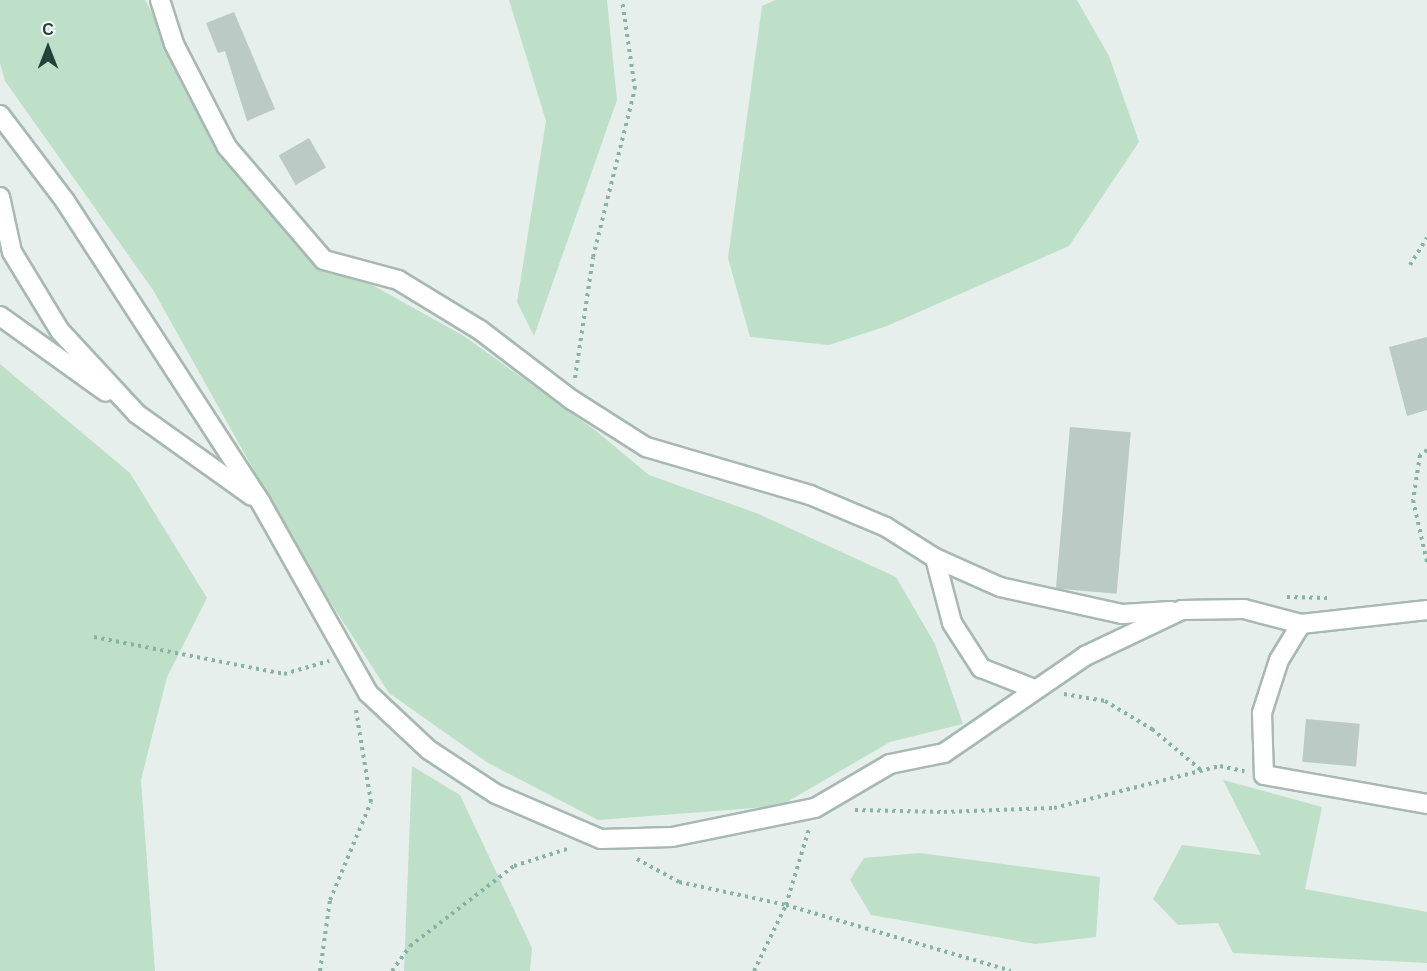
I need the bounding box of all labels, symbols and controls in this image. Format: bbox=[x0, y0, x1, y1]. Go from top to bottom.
north arrow bbox=[18, 18, 78, 78]
text: С bbox=[42, 19, 54, 40]

